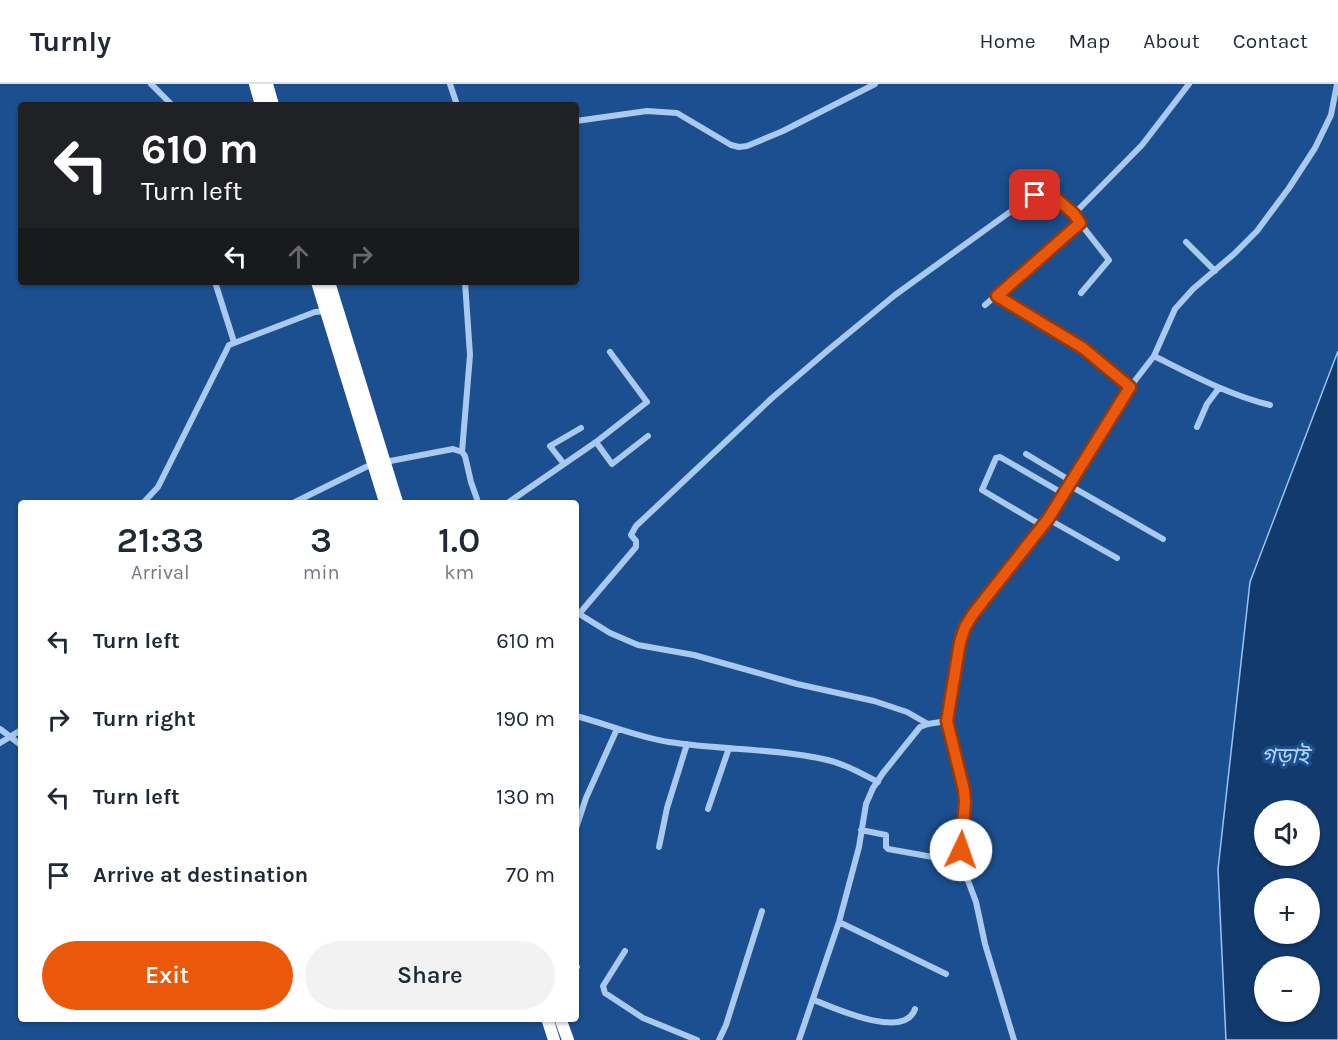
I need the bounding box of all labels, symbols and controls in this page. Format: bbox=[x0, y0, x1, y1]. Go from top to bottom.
text: Turnly bbox=[30, 25, 111, 58]
text: Home bbox=[980, 29, 1036, 53]
text: Map bbox=[1069, 29, 1110, 53]
text: About bbox=[1143, 29, 1200, 53]
text: Contact bbox=[1233, 29, 1308, 53]
text: 610 m bbox=[141, 124, 259, 174]
icon: left bbox=[42, 126, 120, 204]
pin bbox=[1009, 169, 1060, 220]
text: Turn left bbox=[141, 175, 242, 207]
icon: arrive bbox=[1018, 178, 1051, 211]
icon: left bbox=[219, 240, 252, 273]
icon: ahead bbox=[282, 240, 315, 273]
icon: right bbox=[345, 240, 378, 273]
text: 21:33 bbox=[117, 519, 204, 561]
text: 3 bbox=[310, 519, 332, 561]
text: 1.0 bbox=[438, 519, 480, 561]
text: Arrival bbox=[131, 561, 190, 584]
text: min bbox=[303, 561, 339, 584]
text: km bbox=[444, 561, 474, 584]
icon: left bbox=[42, 625, 75, 658]
text: Turn left bbox=[93, 628, 180, 654]
text: 610 m bbox=[496, 628, 555, 654]
icon: right bbox=[42, 703, 75, 736]
text: Turn right bbox=[93, 706, 196, 732]
text: 190 m bbox=[496, 706, 555, 732]
water label: গড়াই bbox=[1261, 742, 1313, 769]
icon: left bbox=[42, 781, 75, 814]
text: Turn left bbox=[93, 784, 180, 810]
text: 130 m bbox=[496, 784, 555, 810]
map controls bbox=[1254, 800, 1320, 1022]
button: sound bbox=[1254, 800, 1320, 866]
position arrow bbox=[929, 818, 993, 882]
icon: arrive bbox=[42, 859, 75, 892]
text: Arrive at destination bbox=[93, 862, 308, 888]
text: 70 m bbox=[506, 862, 555, 888]
button: + bbox=[1254, 878, 1320, 944]
button: Exit bbox=[42, 941, 293, 1010]
button: Share bbox=[305, 941, 555, 1010]
button: − bbox=[1254, 956, 1320, 1022]

